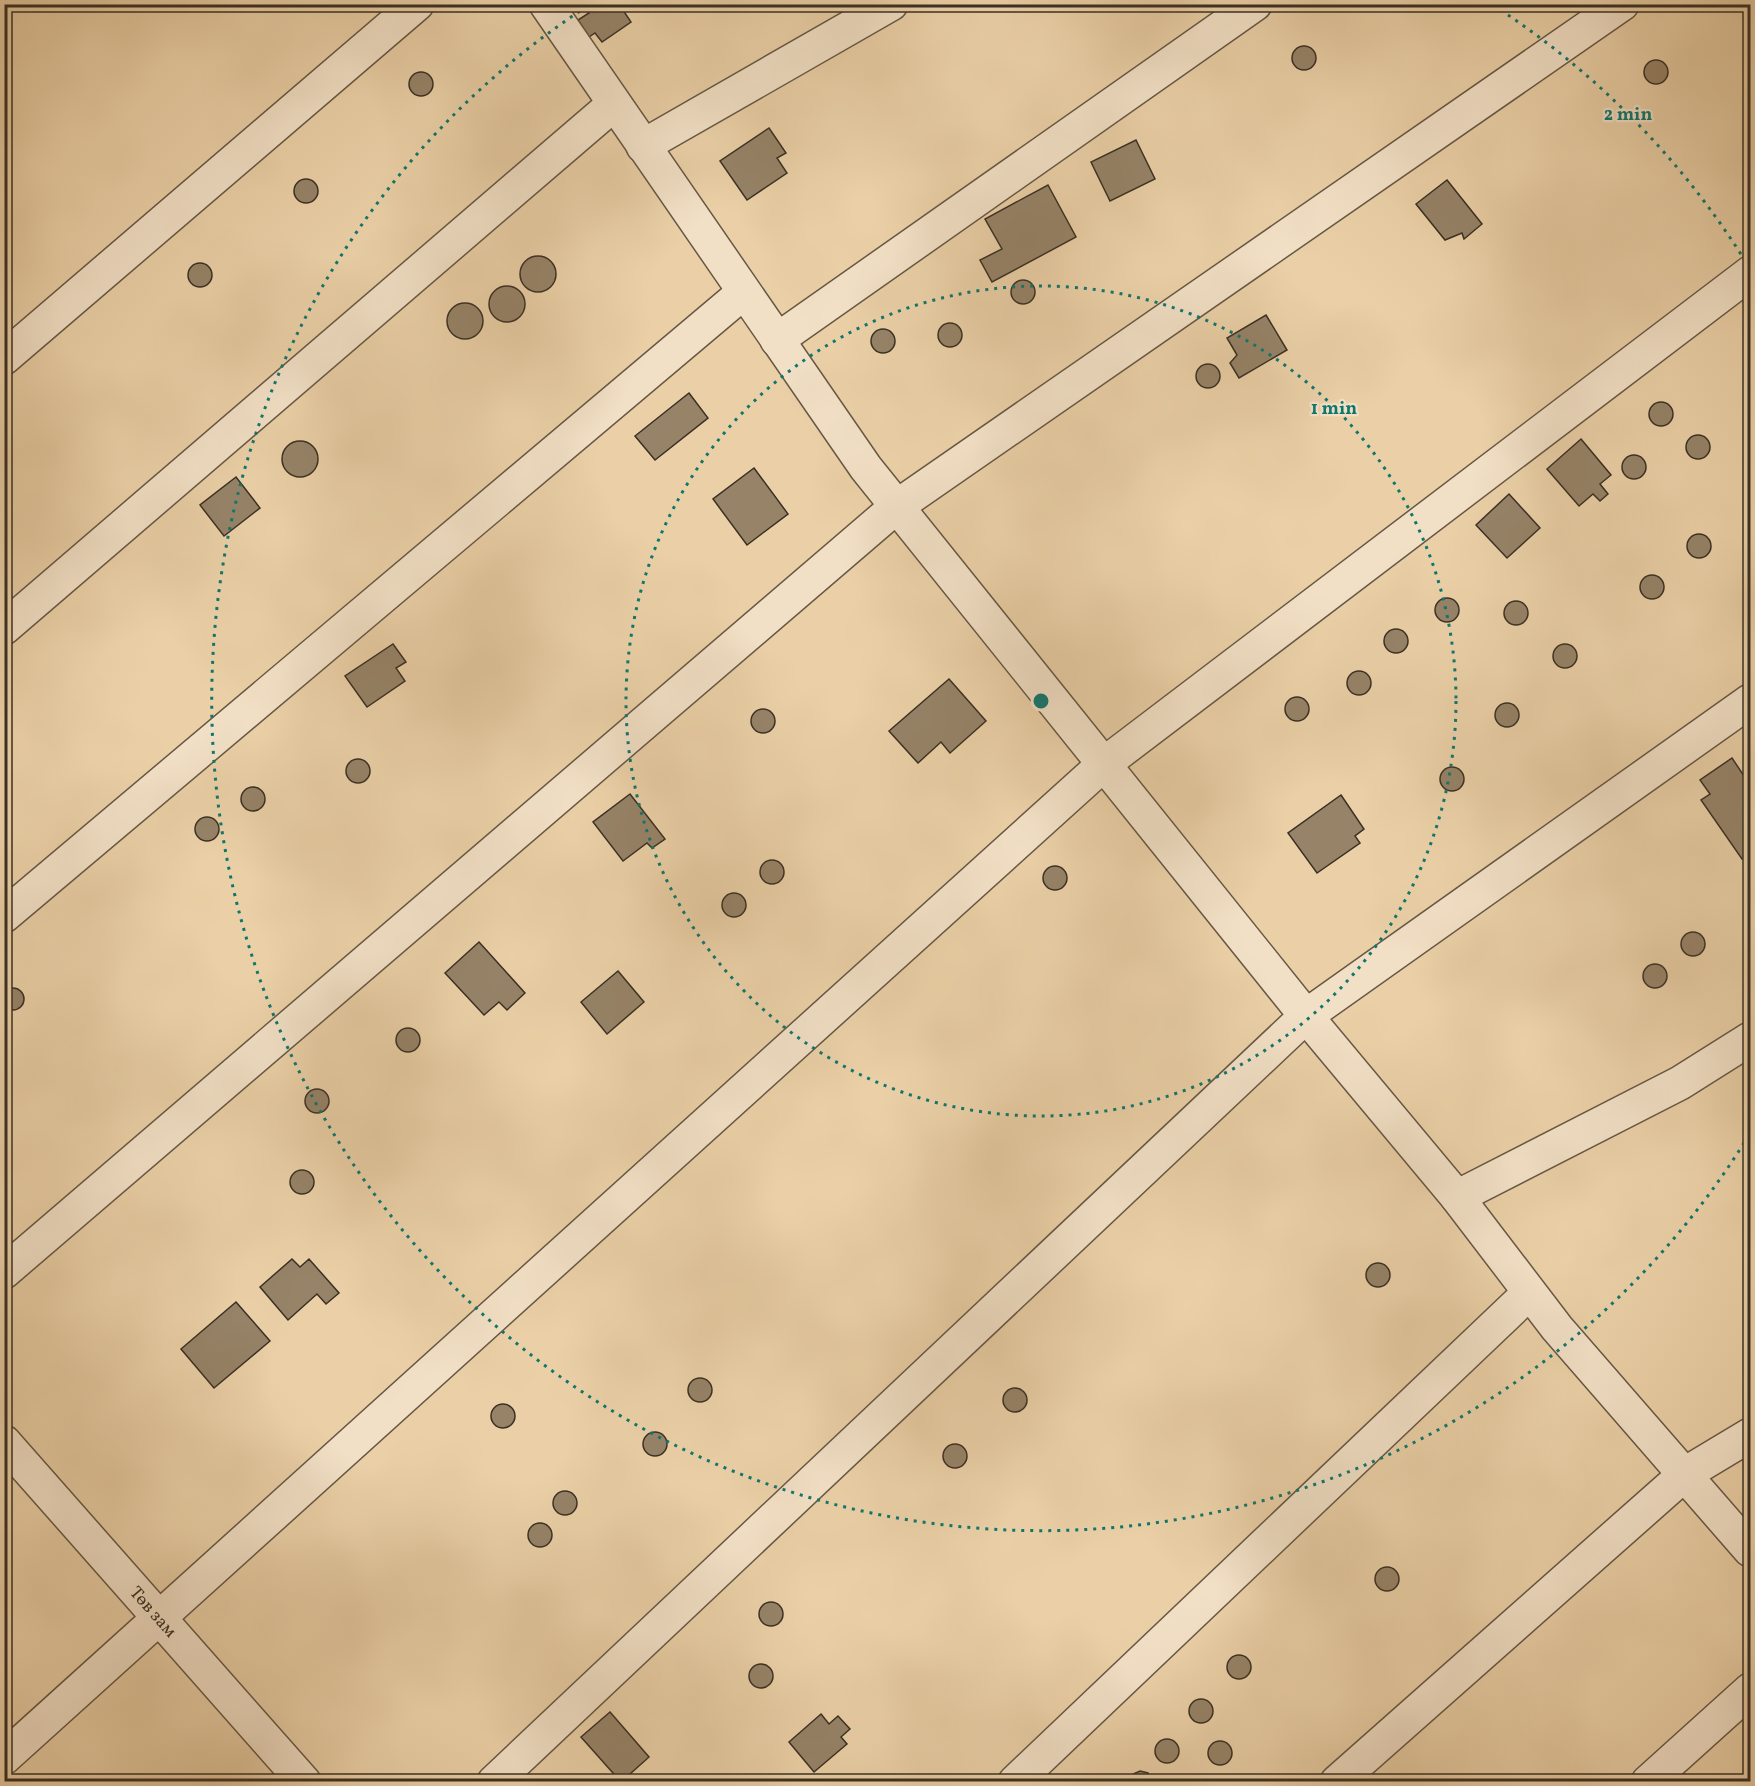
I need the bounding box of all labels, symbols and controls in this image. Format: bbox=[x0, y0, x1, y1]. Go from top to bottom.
text: 2 min bbox=[1604, 103, 1652, 128]
text: 1 min bbox=[1311, 397, 1357, 422]
centre of rings bbox=[1031, 691, 1051, 711]
street label: Төв зам bbox=[123, 1581, 182, 1643]

